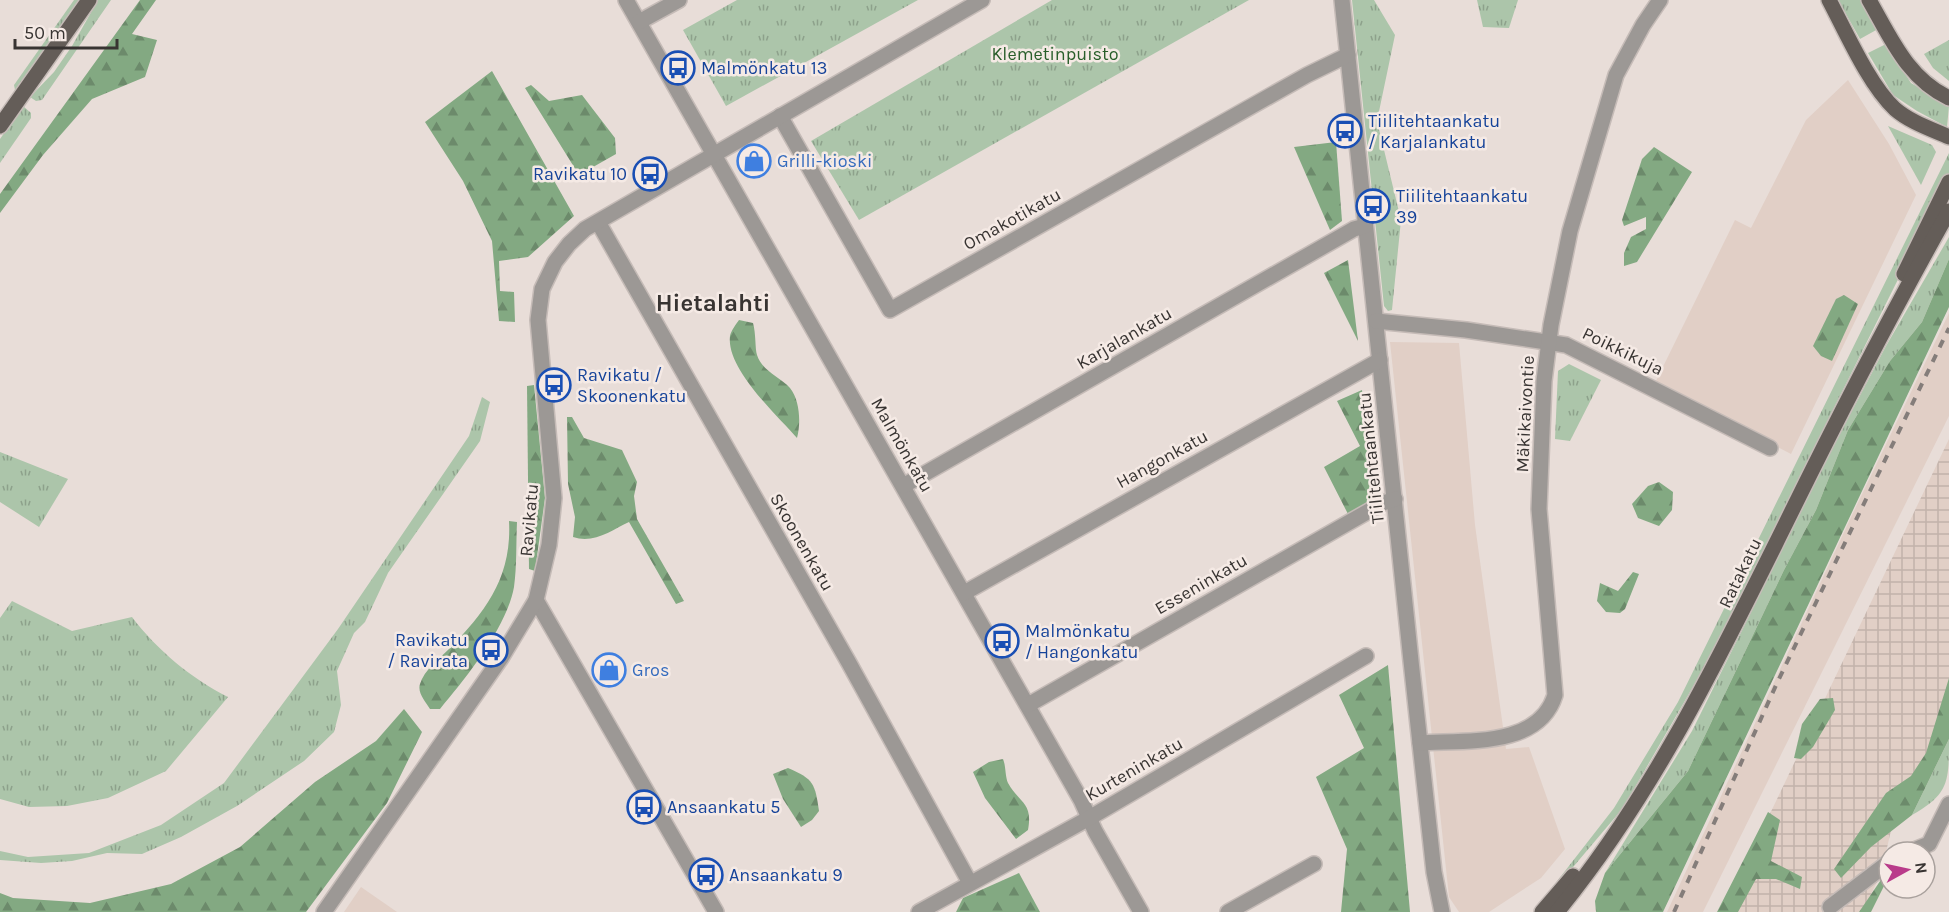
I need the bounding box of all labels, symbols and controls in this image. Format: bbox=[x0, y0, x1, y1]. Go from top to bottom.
scale bar bbox=[15, 12, 117, 50]
text: 50 m bbox=[24, 22, 66, 44]
park label: Klemetinpuisto bbox=[991, 43, 1119, 65]
bus stop icon: Malmönkatu 13 bbox=[660, 50, 696, 86]
place label: Malmönkatu 13 bbox=[701, 57, 827, 79]
place label: Tiilitehtaankatu / Karjalankatu bbox=[1368, 110, 1500, 153]
bus stop icon: Tiilitehtaankatu / Karjalankatu bbox=[1327, 113, 1363, 149]
shop icon: Grilli-kioski bbox=[736, 143, 772, 179]
place label: Grilli-kioski bbox=[777, 150, 872, 172]
bus stop icon: Ravikatu 10 bbox=[632, 156, 668, 192]
place label: Ravikatu 10 bbox=[533, 163, 627, 185]
street label: Omakotikatu bbox=[959, 183, 1065, 255]
place label: Tiilitehtaankatu 39 bbox=[1396, 185, 1528, 228]
bus stop icon: Tiilitehtaankatu 39 bbox=[1355, 188, 1391, 224]
district label: Hietalahti bbox=[656, 289, 770, 317]
street label: Karjalankatu bbox=[1072, 302, 1176, 374]
street label: Poikkikuja bbox=[1579, 322, 1667, 380]
street label: Mäkikaivontie bbox=[1511, 355, 1539, 473]
place label: Ravikatu / Skoonenkatu bbox=[577, 364, 686, 407]
bus stop icon: Ravikatu / Skoonenkatu bbox=[536, 367, 572, 403]
street label: Tiilitehtaankatu bbox=[1353, 391, 1389, 525]
street label: Malmönkatu bbox=[866, 394, 938, 496]
street label: Hangonkatu bbox=[1112, 425, 1212, 493]
street label: Ravikatu bbox=[515, 483, 543, 557]
street label: Skoonenkatu bbox=[765, 489, 839, 595]
street label: Ratakatu bbox=[1714, 534, 1766, 612]
street label: Esseninkatu bbox=[1151, 549, 1251, 619]
place label: Malmönkatu / Hangonkatu bbox=[1025, 620, 1138, 663]
bus stop icon: Malmönkatu / Hangonkatu bbox=[984, 623, 1020, 659]
place label: Ravikatu / Ravirata bbox=[388, 629, 468, 672]
bus stop icon: Ravikatu / Ravirata bbox=[473, 632, 509, 668]
shop icon: Gros bbox=[591, 652, 627, 688]
place label: Gros bbox=[632, 659, 669, 681]
street label: Kurteninkatu bbox=[1081, 732, 1187, 806]
bus stop icon: Ansaankatu 5 bbox=[626, 789, 662, 825]
place label: Ansaankatu 5 bbox=[667, 796, 781, 818]
north arrow bbox=[1877, 840, 1937, 900]
bus stop icon: Ansaankatu 9 bbox=[688, 857, 724, 893]
text: N bbox=[1911, 861, 1932, 875]
place label: Ansaankatu 9 bbox=[729, 864, 843, 886]

